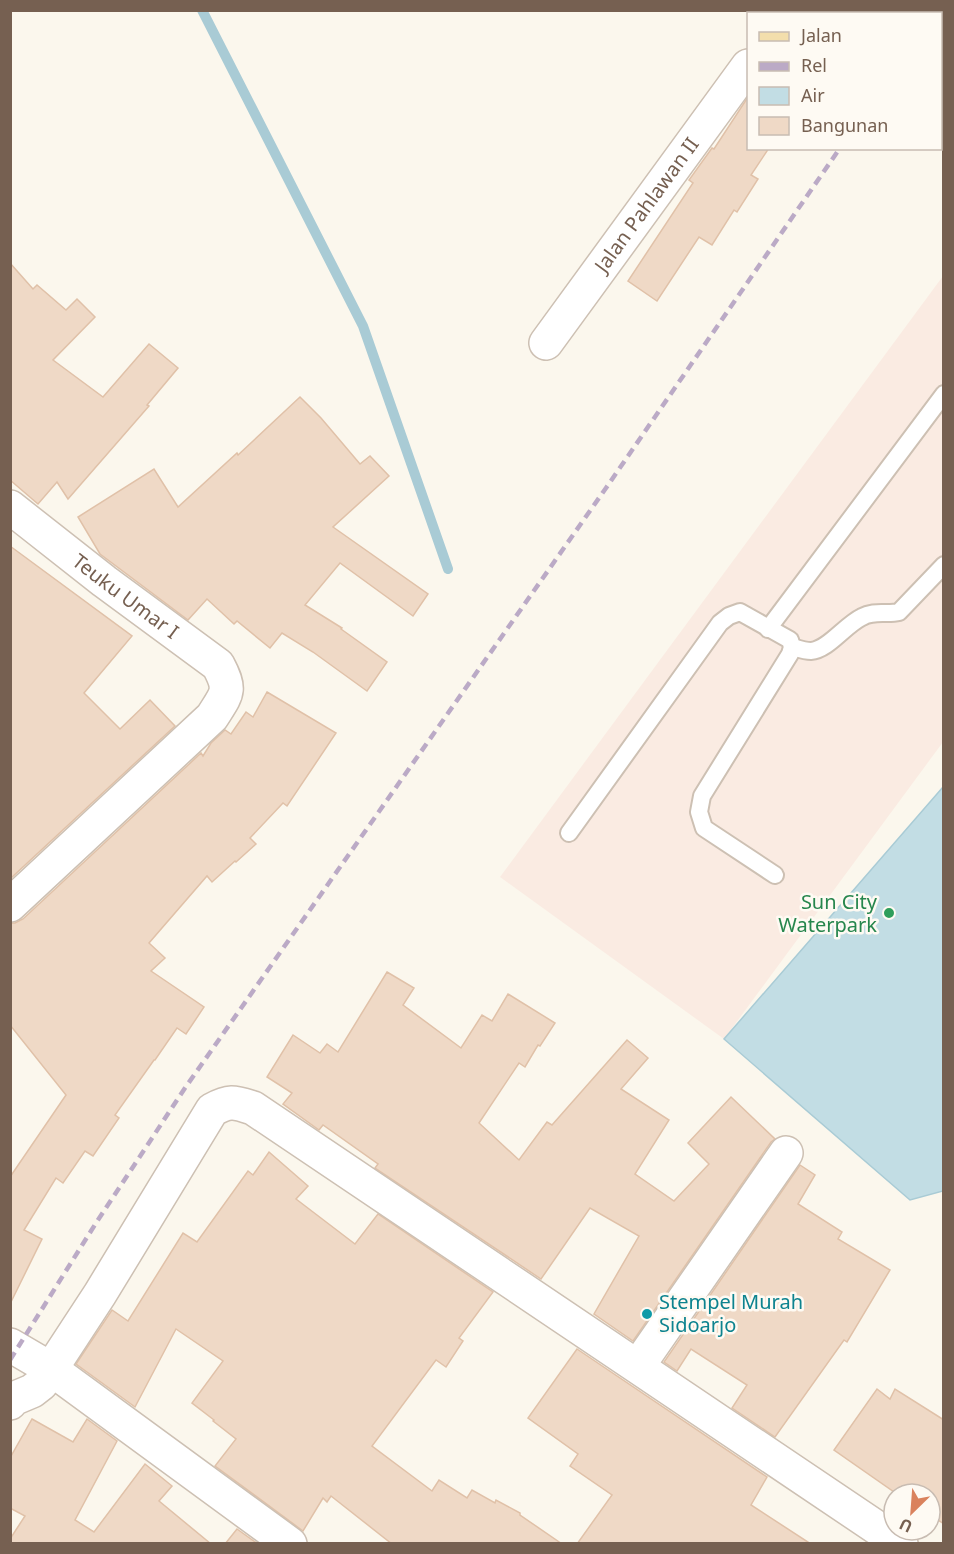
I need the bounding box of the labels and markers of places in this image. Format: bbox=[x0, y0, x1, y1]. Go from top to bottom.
place label: Sun City Waterpark bbox=[778, 888, 878, 938]
marker: Sun City Waterpark bbox=[882, 906, 896, 920]
place label: Stempel Murah Sidoarjo bbox=[659, 1288, 803, 1338]
marker: Stempel Murah Sidoarjo bbox=[640, 1307, 654, 1321]

